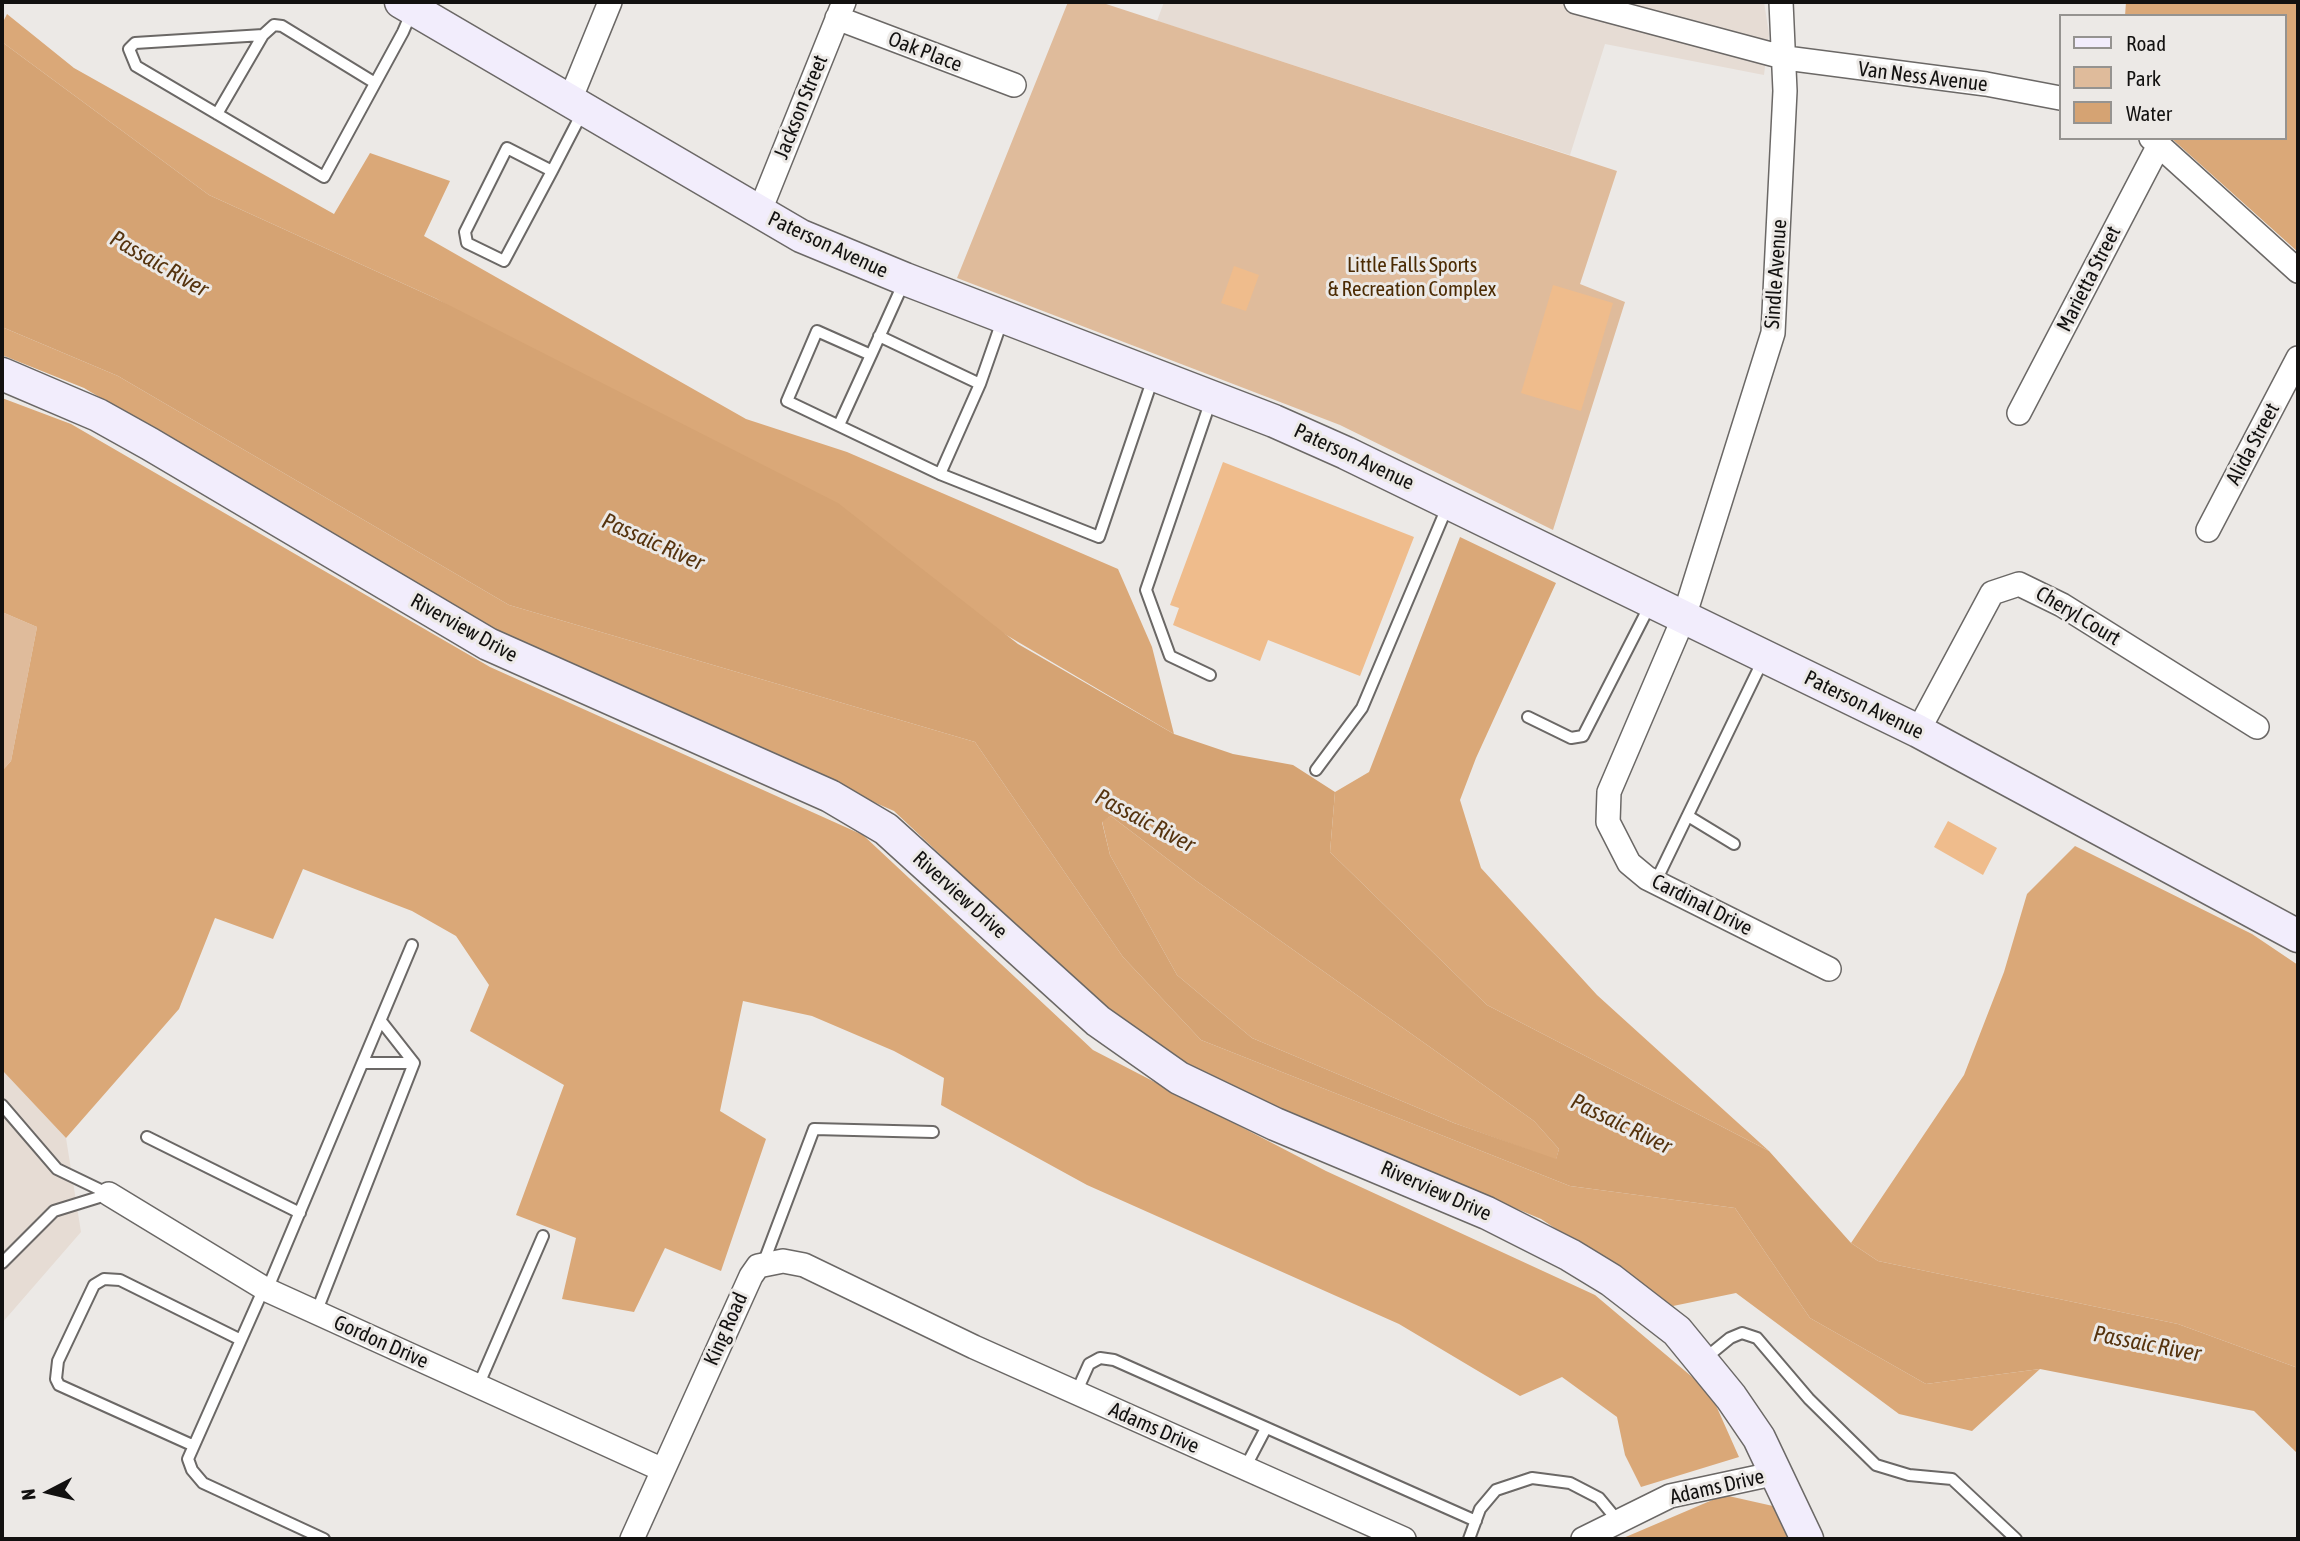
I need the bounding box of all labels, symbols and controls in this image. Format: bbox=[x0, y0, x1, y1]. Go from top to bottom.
legend bbox=[2058, 14, 2286, 140]
street label: Oak Place bbox=[885, 26, 965, 78]
text: Road bbox=[2126, 31, 2166, 55]
street label: Jackson Street bbox=[769, 51, 833, 163]
street label: Van Ness Avenue bbox=[1857, 57, 1989, 97]
text: Park bbox=[2126, 66, 2161, 90]
text: Water bbox=[2126, 101, 2172, 125]
street label: Paterson Avenue bbox=[764, 206, 892, 284]
street label: Sindle Avenue bbox=[1760, 218, 1792, 330]
street label: Marietta Street bbox=[2052, 222, 2126, 336]
water label: Passaic River bbox=[105, 225, 213, 303]
park label: Little Falls Sports & Recreation Complex bbox=[1328, 252, 1496, 302]
street label: Alida Street bbox=[2221, 399, 2285, 489]
street label: Paterson Avenue bbox=[1290, 418, 1418, 496]
water label: Passaic River bbox=[598, 507, 708, 577]
street label: Cheryl Court bbox=[2031, 581, 2125, 651]
street label: Riverview Drive bbox=[406, 588, 522, 668]
street label: Paterson Avenue bbox=[1800, 665, 1928, 745]
water label: Passaic River bbox=[1090, 783, 1200, 859]
street label: Riverview Drive bbox=[908, 846, 1012, 944]
street label: Cardinal Drive bbox=[1648, 869, 1756, 941]
water label: Passaic River bbox=[1566, 1088, 1676, 1160]
street label: Riverview Drive bbox=[1377, 1155, 1495, 1227]
street label: King Road bbox=[699, 1289, 753, 1369]
street label: Gordon Drive bbox=[330, 1310, 432, 1374]
water label: Passaic River bbox=[2091, 1320, 2203, 1368]
street label: Adams Drive bbox=[1105, 1397, 1203, 1459]
north arrow bbox=[14, 1457, 84, 1527]
street label: Adams Drive bbox=[1667, 1464, 1767, 1510]
text: N bbox=[17, 1488, 40, 1501]

